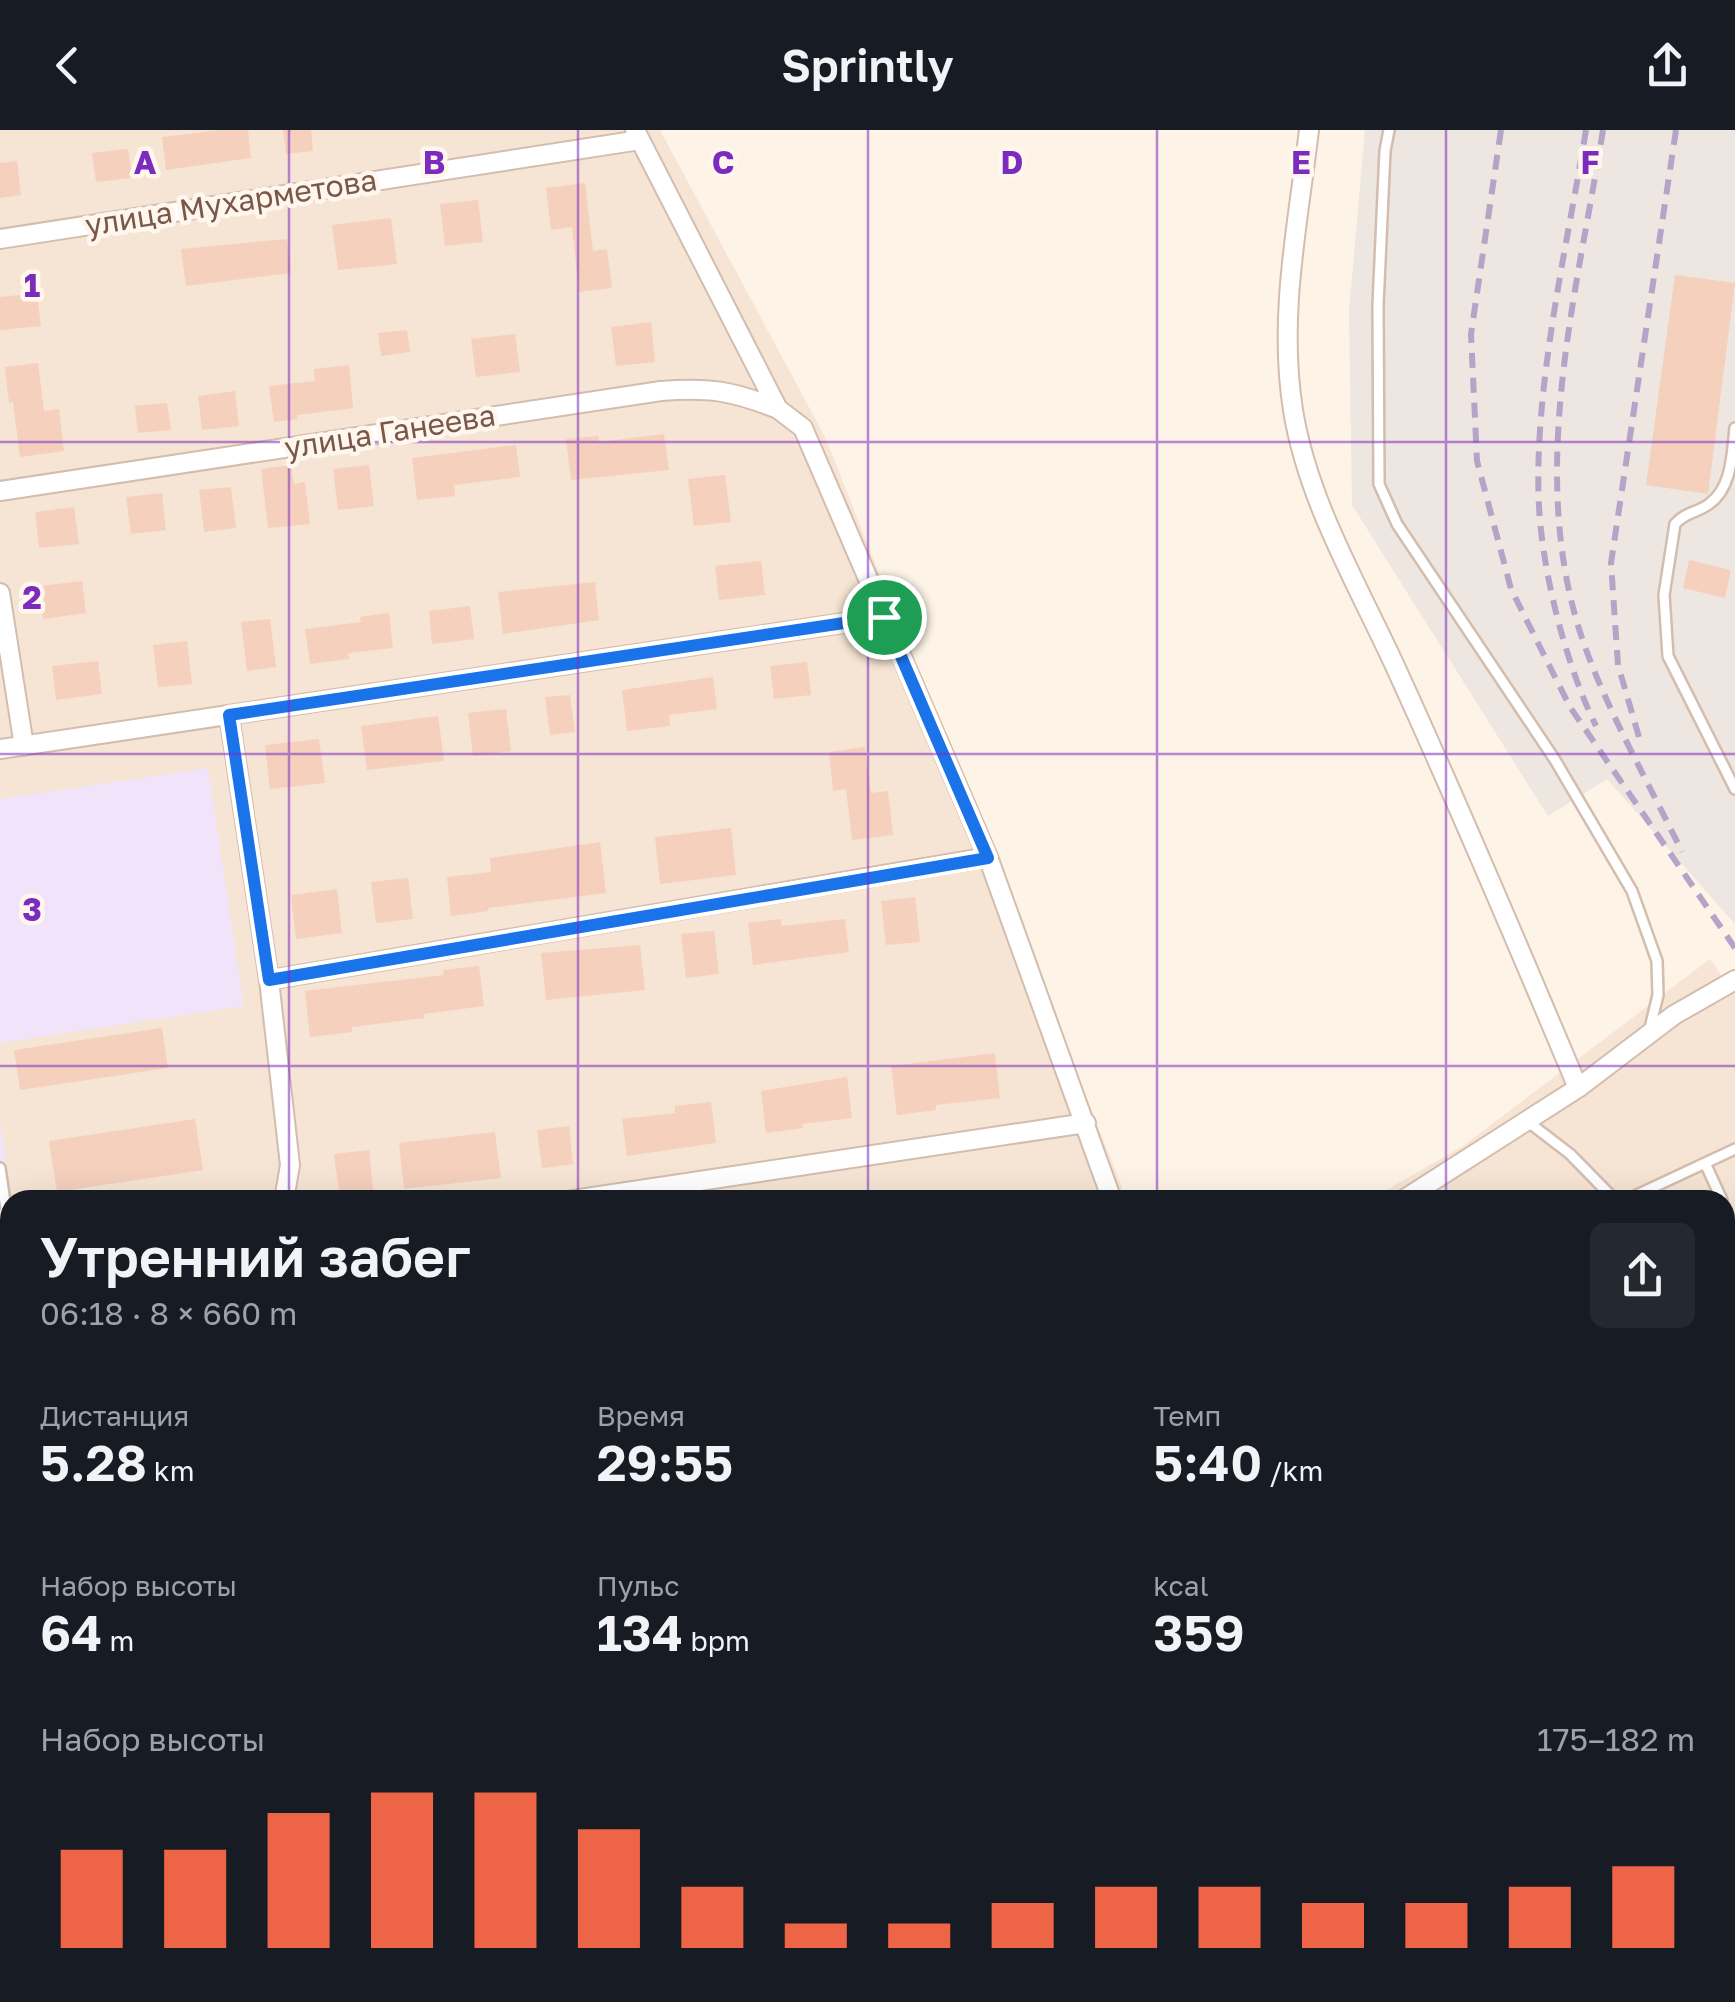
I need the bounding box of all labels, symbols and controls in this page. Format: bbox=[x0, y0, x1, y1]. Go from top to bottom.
icon: back bbox=[40, 38, 95, 93]
text: Sprintly bbox=[781, 38, 954, 92]
icon: share bbox=[1640, 38, 1695, 93]
text: A bbox=[134, 143, 157, 181]
text: B bbox=[423, 143, 445, 181]
text: C bbox=[712, 143, 734, 181]
text: D bbox=[1001, 143, 1023, 181]
text: E bbox=[1291, 143, 1311, 181]
text: F bbox=[1580, 143, 1600, 181]
street label: улица Мухарметова bbox=[82, 161, 379, 243]
text: 1 bbox=[24, 266, 40, 304]
street label: улица Ганеева bbox=[282, 397, 498, 465]
pin bbox=[842, 575, 927, 660]
text: 2 bbox=[22, 578, 42, 616]
icon: arrive bbox=[857, 590, 912, 645]
text: 3 bbox=[22, 890, 42, 928]
text: Утренний забег bbox=[40, 1223, 471, 1289]
button: share bbox=[1590, 1223, 1695, 1328]
text: 06:18 · 8 × 660 m bbox=[40, 1294, 297, 1332]
text: Дистанция bbox=[40, 1399, 189, 1432]
text: Время bbox=[597, 1399, 685, 1432]
text: Темп bbox=[1153, 1399, 1221, 1432]
text: 5.28 bbox=[40, 1432, 147, 1492]
text: 29:55 bbox=[597, 1432, 733, 1492]
text: 5:40 bbox=[1153, 1432, 1262, 1492]
text: km bbox=[147, 1454, 194, 1487]
text: /km bbox=[1262, 1454, 1323, 1487]
text: Набор высоты bbox=[40, 1569, 237, 1602]
text: Пульс bbox=[597, 1569, 679, 1602]
text: kcal bbox=[1153, 1569, 1209, 1602]
text: 64 bbox=[40, 1602, 103, 1662]
text: 134 bbox=[597, 1602, 683, 1662]
text: 359 bbox=[1153, 1602, 1245, 1662]
text: m bbox=[103, 1624, 134, 1657]
text: bpm bbox=[683, 1624, 750, 1657]
text: Набор высоты bbox=[40, 1720, 265, 1758]
text: 175–182 m bbox=[1537, 1720, 1695, 1758]

